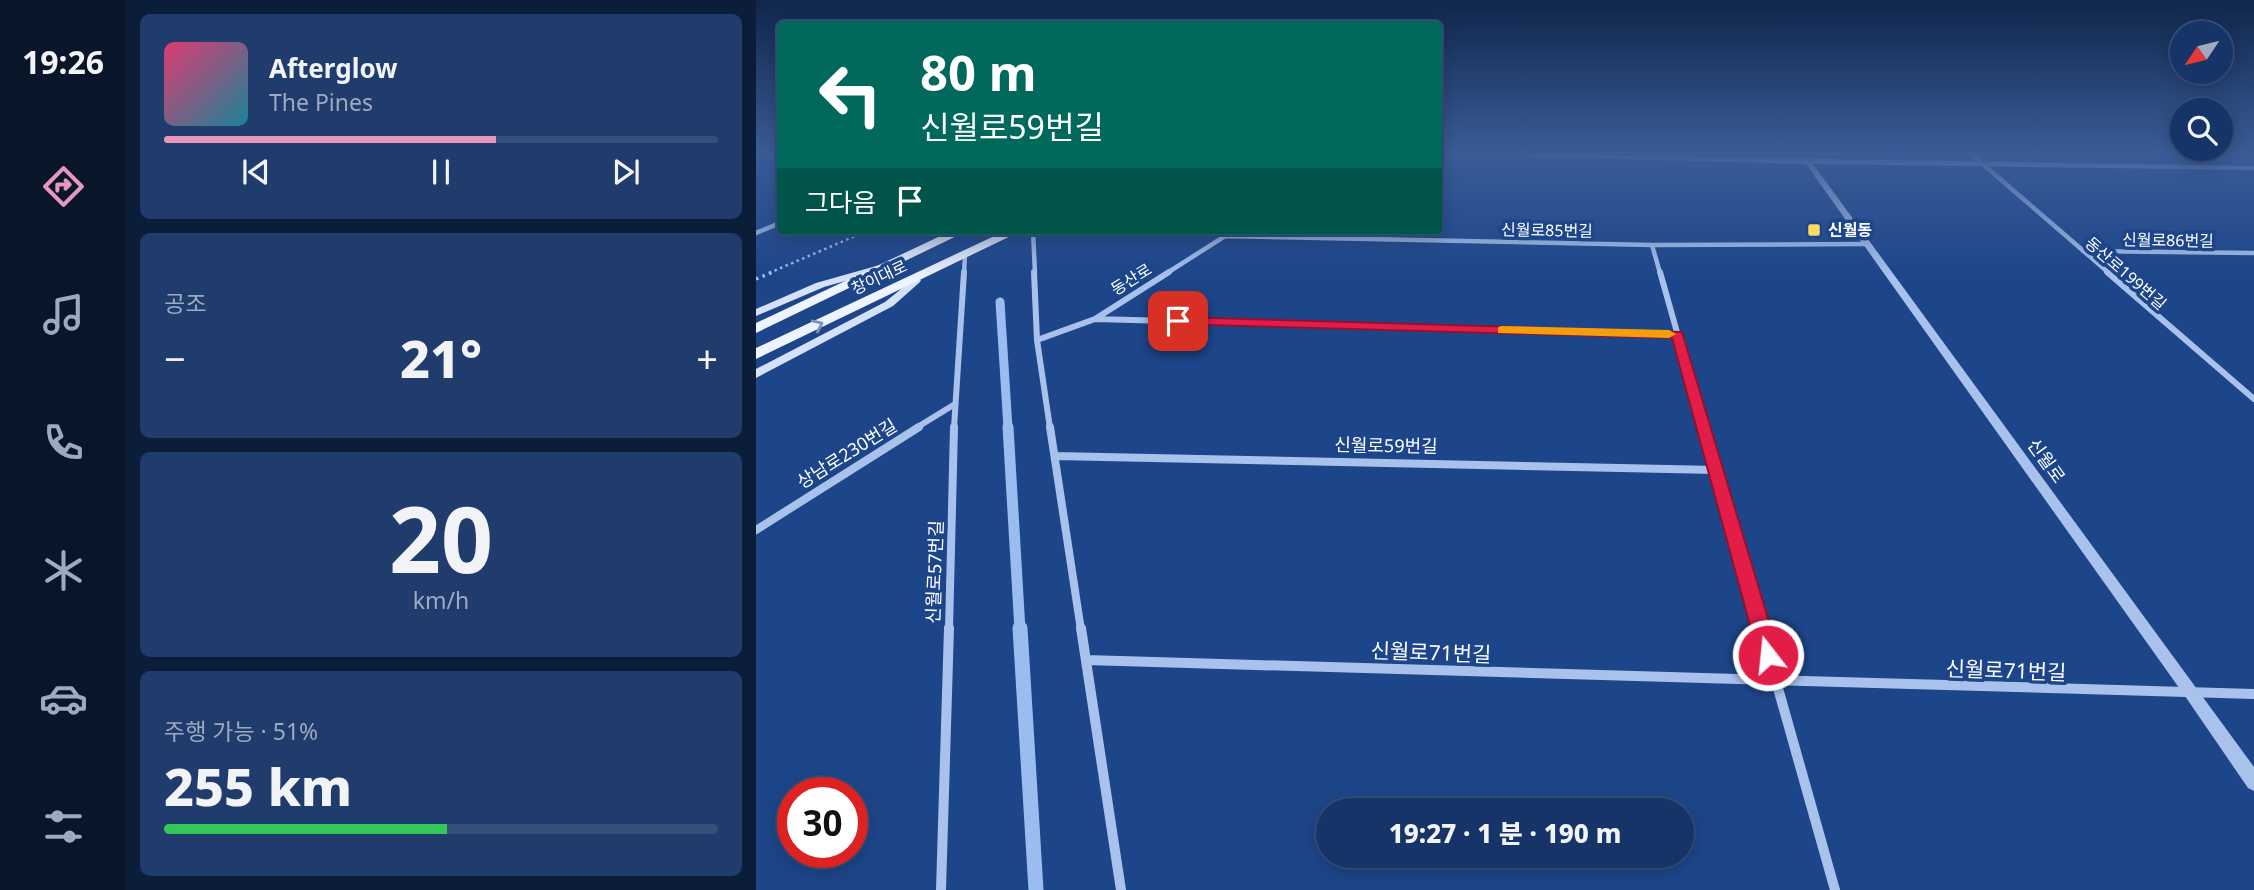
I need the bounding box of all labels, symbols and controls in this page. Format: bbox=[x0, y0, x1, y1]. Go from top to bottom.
north arrow bbox=[2170, 21, 2233, 84]
map controls bbox=[2170, 21, 2233, 161]
text: 80 m bbox=[920, 39, 1037, 105]
text: 19:26 bbox=[22, 40, 104, 83]
icon: left bbox=[805, 49, 896, 140]
text: Afterglow bbox=[269, 50, 397, 86]
text: The Pines bbox=[269, 86, 373, 118]
button: search bbox=[2170, 98, 2233, 161]
text: 신월로59번길 bbox=[920, 105, 1104, 148]
icon: previous bbox=[237, 153, 275, 191]
icon: pause bbox=[422, 153, 460, 191]
icon: next bbox=[607, 153, 645, 191]
icon: directions bbox=[39, 162, 88, 211]
icon: arrive bbox=[891, 182, 929, 220]
text: 그다음 bbox=[805, 184, 877, 220]
street label: 신월로85번길 bbox=[1501, 218, 1593, 242]
place label: 신월동 bbox=[1828, 219, 1872, 241]
marker: 신월동 bbox=[1806, 222, 1822, 238]
street label: 신월로86번길 bbox=[2122, 228, 2214, 252]
street label: 동산로199번길 bbox=[2081, 232, 2171, 314]
street label: 창이대로 bbox=[848, 254, 911, 299]
street label: 동산로 bbox=[1106, 258, 1156, 300]
text: 공조 bbox=[164, 287, 206, 319]
icon: music bbox=[39, 290, 88, 339]
pin bbox=[1148, 291, 1208, 351]
icon: arrive bbox=[1159, 302, 1197, 340]
one-way arrow bbox=[811, 319, 823, 333]
text: 21° bbox=[400, 322, 482, 393]
text: − bbox=[164, 332, 186, 384]
text: + bbox=[696, 332, 718, 384]
street label: 상남로230번길 bbox=[792, 413, 901, 493]
icon: phone bbox=[39, 418, 88, 467]
street label: 신월로59번길 bbox=[1334, 432, 1438, 458]
street label: 신월로 bbox=[2022, 433, 2071, 488]
text: 20 bbox=[389, 476, 493, 600]
street label: 신월로57번길 bbox=[920, 520, 948, 624]
icon: climate bbox=[39, 546, 88, 595]
text: km/h bbox=[413, 584, 469, 616]
position arrow bbox=[1731, 618, 1805, 692]
street label: 신월로71번길 bbox=[1370, 636, 1492, 668]
street label: 신월로71번길 bbox=[1945, 654, 2067, 686]
icon: car bbox=[39, 674, 88, 723]
text: 주행 가능 · 51% bbox=[164, 715, 318, 747]
text: 255 km bbox=[164, 750, 352, 821]
speed limit sign: 30 bbox=[777, 777, 868, 868]
icon: filters bbox=[39, 802, 88, 851]
text: 19:27 · 1 분 · 190 m bbox=[1389, 815, 1621, 851]

